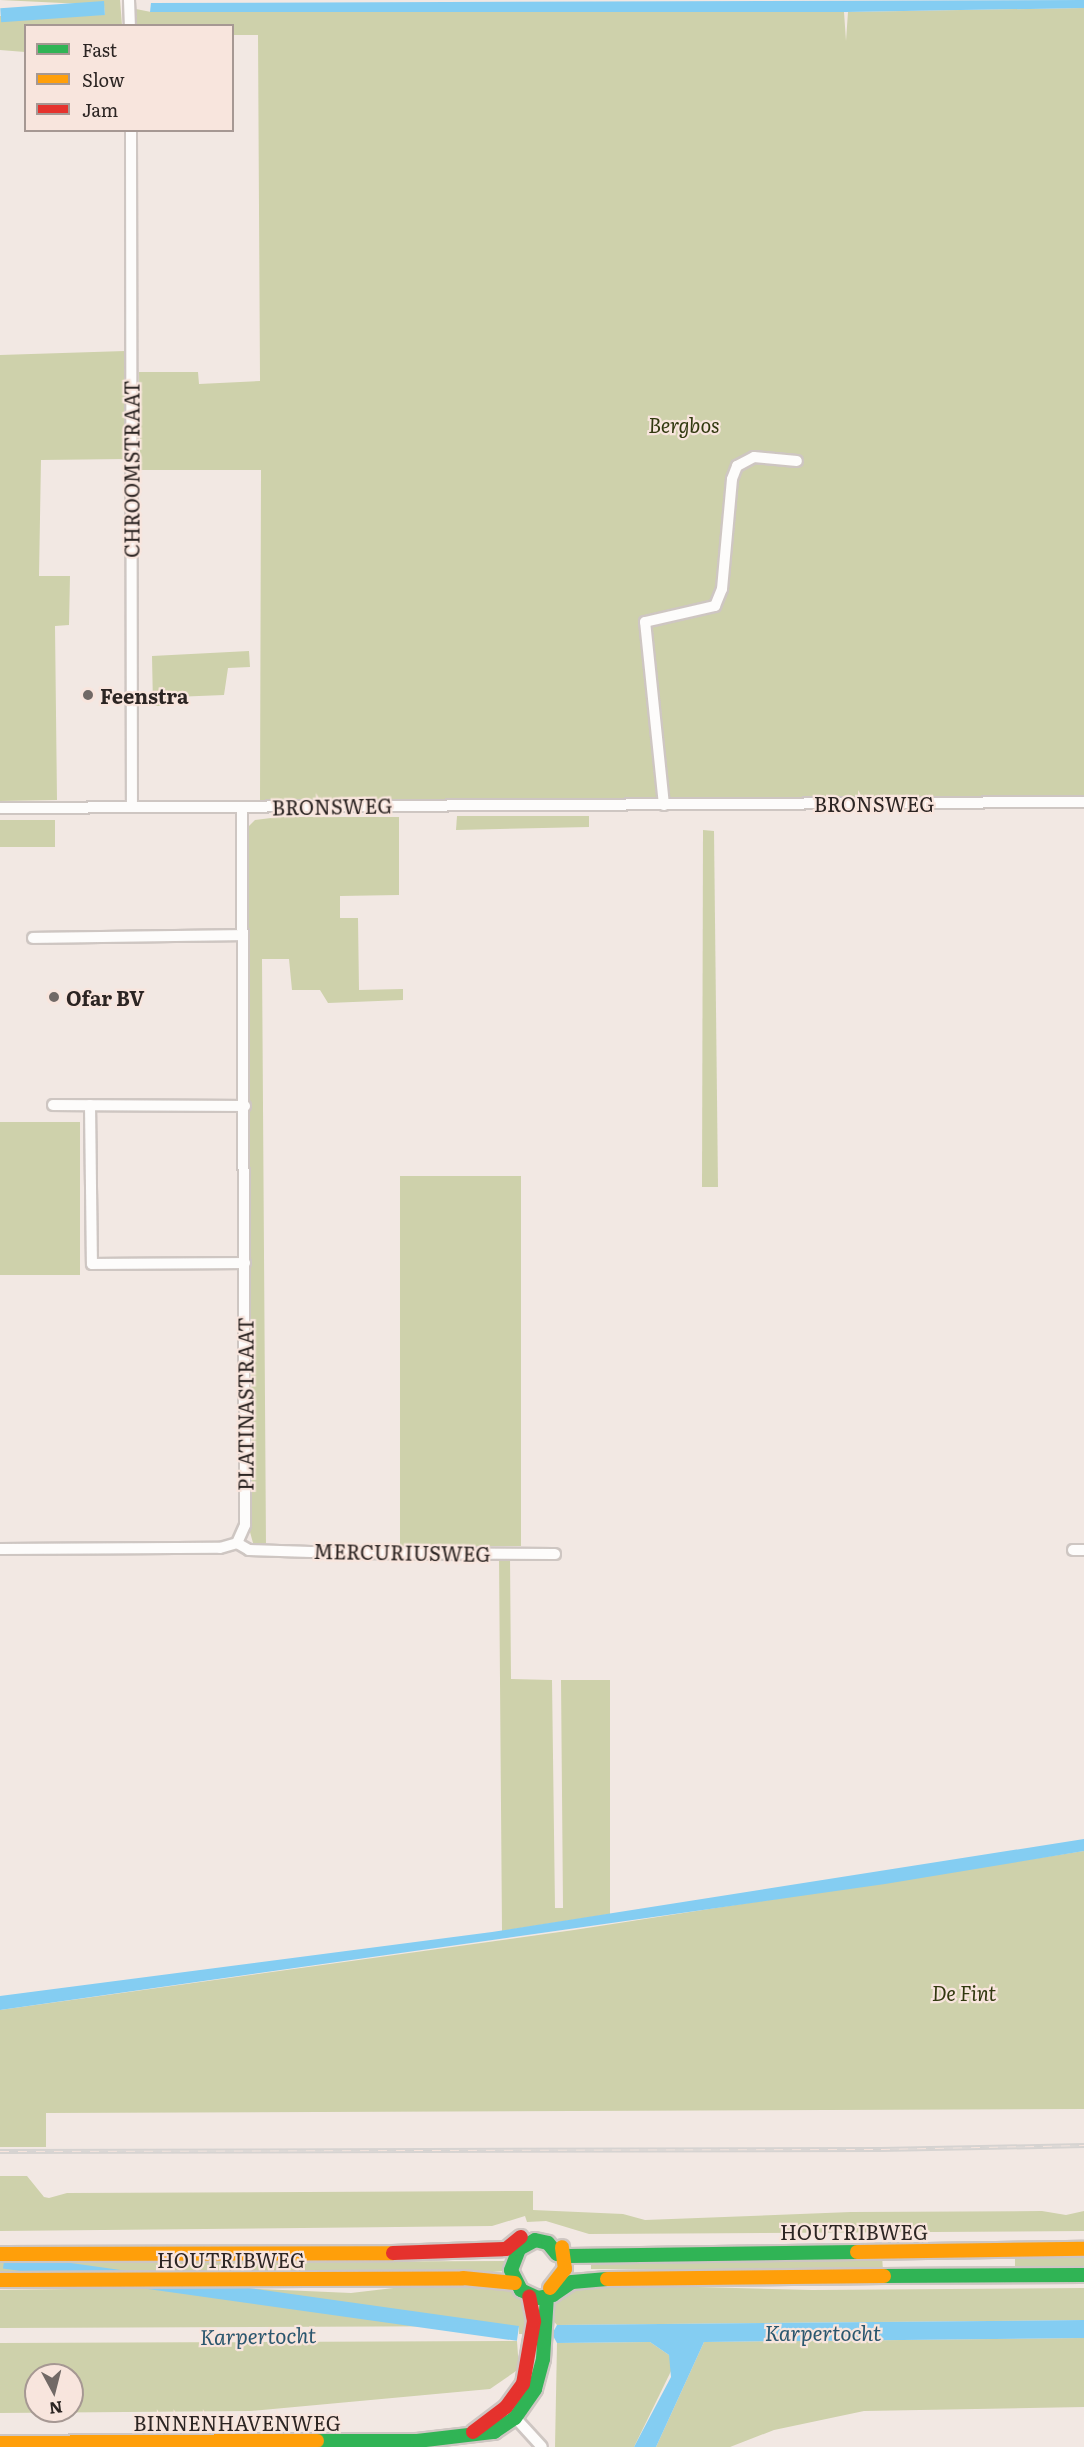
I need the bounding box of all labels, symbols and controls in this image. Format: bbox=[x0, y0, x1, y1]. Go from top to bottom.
legend bbox=[24, 24, 234, 132]
text: Fast bbox=[82, 36, 117, 63]
text: Slow bbox=[82, 66, 124, 93]
text: Jam bbox=[82, 96, 118, 123]
street label: CHROOMSTRAAT bbox=[119, 380, 143, 558]
park label: Bergbos bbox=[648, 412, 720, 436]
place label: Feenstra bbox=[100, 683, 189, 707]
marker: Feenstra bbox=[81, 688, 95, 702]
street label: BRONSWEG bbox=[814, 791, 934, 815]
street label: BRONSWEG bbox=[272, 793, 392, 819]
place label: Ofar BV bbox=[66, 985, 144, 1009]
marker: Ofar BV bbox=[47, 990, 61, 1004]
street label: PLATINASTRAAT bbox=[233, 1317, 257, 1491]
street label: MERCURIUSWEG bbox=[313, 1538, 491, 1566]
park label: De Fint bbox=[932, 1980, 996, 2004]
street label: HOUTRIBWEG bbox=[780, 2219, 928, 2243]
street label: HOUTRIBWEG bbox=[157, 2247, 305, 2271]
water label: Karpertocht bbox=[765, 2319, 881, 2345]
water label: Karpertocht bbox=[200, 2321, 316, 2349]
north arrow bbox=[24, 2363, 84, 2423]
text: N bbox=[48, 2396, 64, 2422]
street label: BINNENHAVENWEG bbox=[133, 2410, 341, 2434]

